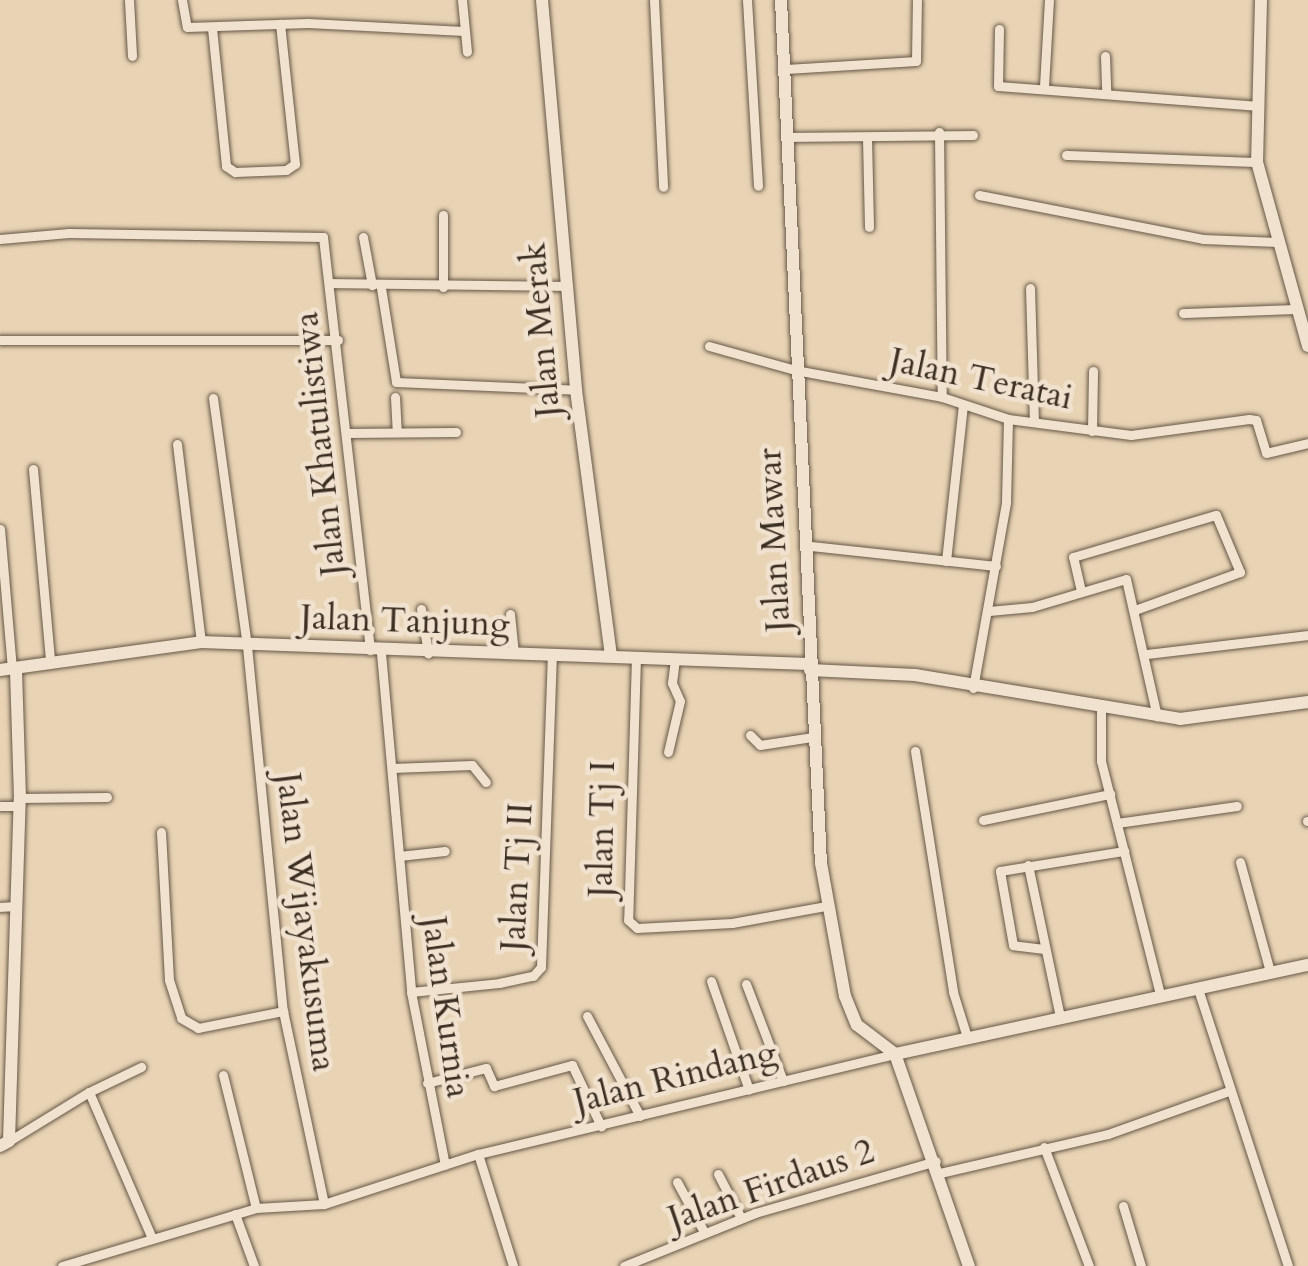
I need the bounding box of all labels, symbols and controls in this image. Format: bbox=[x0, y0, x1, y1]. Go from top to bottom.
street label: Jalan Merak bbox=[512, 241, 570, 419]
street label: Jalan Khatulistiwa bbox=[285, 310, 355, 578]
street label: Jalan Teratai bbox=[886, 339, 1076, 419]
street label: Jalan Mawar bbox=[748, 447, 800, 633]
street label: Jalan Tanjung bbox=[300, 596, 510, 646]
street label: Jalan Tj I bbox=[580, 760, 624, 898]
street label: Jalan Wijayakusuma bbox=[267, 770, 345, 1074]
street label: Jalan Tj II bbox=[492, 801, 542, 953]
street label: Jalan Kurnia bbox=[412, 913, 480, 1101]
street label: Jalan Rindang bbox=[569, 1032, 781, 1122]
street label: Jalan Firdaus 2 bbox=[663, 1130, 879, 1240]

